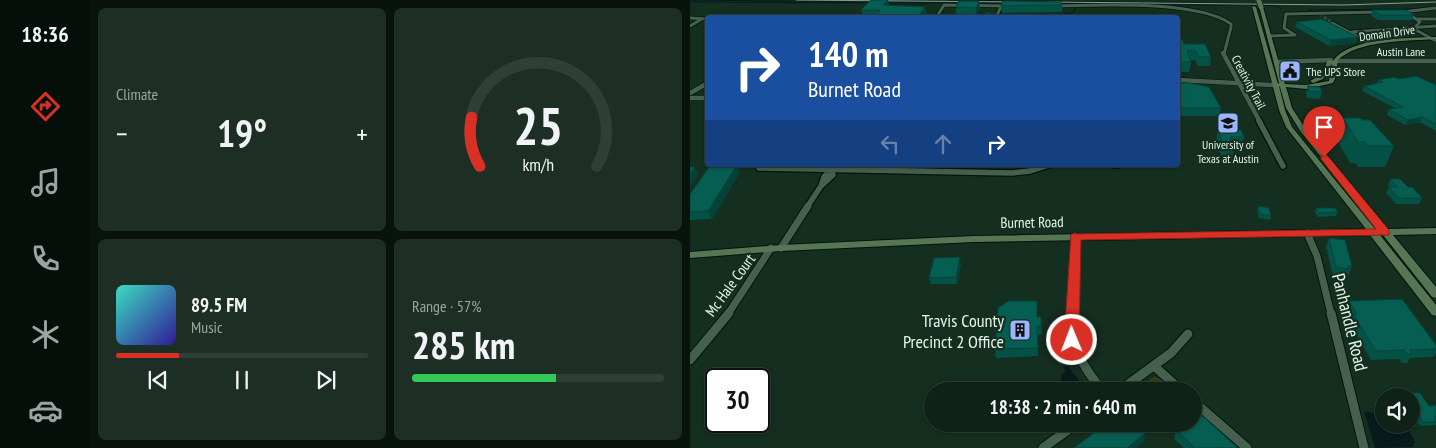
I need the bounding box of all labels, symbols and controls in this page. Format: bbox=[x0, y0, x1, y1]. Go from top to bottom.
text: 18:36 bbox=[21, 20, 69, 48]
street label: Domain Drive bbox=[1358, 22, 1416, 44]
text: 140 m bbox=[808, 31, 889, 77]
icon: right bbox=[725, 35, 790, 100]
street label: Austin Lane bbox=[1377, 44, 1425, 59]
street label: Creativity Trail bbox=[1229, 52, 1270, 112]
public building icon: The UPS Store bbox=[1278, 59, 1302, 83]
place label: The UPS Store bbox=[1306, 64, 1365, 79]
text: Burnet Road bbox=[808, 75, 901, 103]
text: Climate bbox=[116, 84, 158, 104]
icon: directions bbox=[28, 89, 63, 124]
text: 25 bbox=[513, 92, 563, 159]
pin bbox=[1303, 106, 1345, 157]
text: 19° bbox=[217, 108, 267, 157]
school or university icon: University of Texas at Austin bbox=[1216, 111, 1240, 135]
icon: arrive bbox=[1310, 113, 1338, 141]
text: − bbox=[116, 115, 128, 152]
text: + bbox=[356, 115, 368, 152]
icon: left bbox=[876, 130, 904, 158]
icon: ahead bbox=[929, 130, 957, 158]
icon: right bbox=[982, 130, 1010, 158]
place label: University of Texas at Austin bbox=[1197, 137, 1259, 166]
text: km/h bbox=[522, 153, 554, 176]
icon: music bbox=[28, 165, 63, 200]
street label: Burnet Road bbox=[1000, 212, 1064, 232]
icon: phone bbox=[28, 241, 63, 276]
street label: Mc Hale Court bbox=[701, 250, 759, 320]
street label: Panhandle Road bbox=[1327, 271, 1373, 373]
text: 89.5 FM bbox=[191, 293, 247, 317]
text: Range · 57% bbox=[412, 296, 481, 316]
place label: Travis County Precinct 2 Office bbox=[903, 309, 1004, 353]
position arrow bbox=[1045, 313, 1097, 365]
icon: climate bbox=[28, 317, 63, 352]
text: Music bbox=[191, 317, 223, 337]
building icon: Travis County Precinct 2 Office bbox=[1008, 318, 1032, 342]
text: 285 km bbox=[412, 320, 515, 369]
icon: previous bbox=[144, 366, 172, 394]
icon: pause bbox=[228, 366, 256, 394]
icon: next bbox=[312, 366, 340, 394]
speed limit sign: 30 bbox=[705, 368, 770, 433]
map controls bbox=[1375, 388, 1420, 433]
button: sound bbox=[1375, 388, 1420, 433]
icon: car bbox=[28, 393, 63, 428]
text: 18:38 · 2 min · 640 m bbox=[990, 395, 1136, 419]

